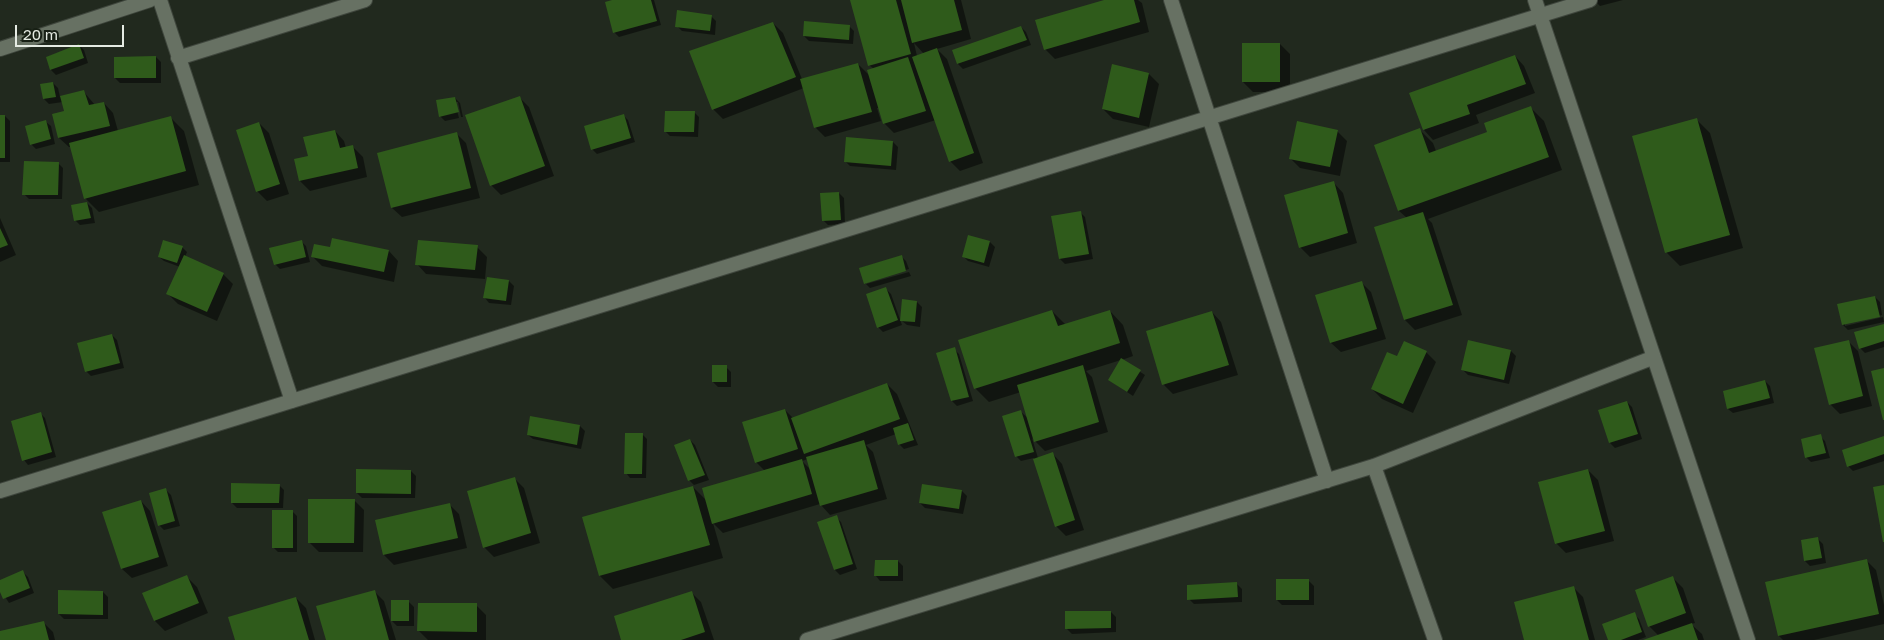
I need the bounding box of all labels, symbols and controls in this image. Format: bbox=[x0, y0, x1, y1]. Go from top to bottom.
scale bar bbox=[18, 15, 126, 47]
text: 20 m bbox=[23, 25, 58, 43]

